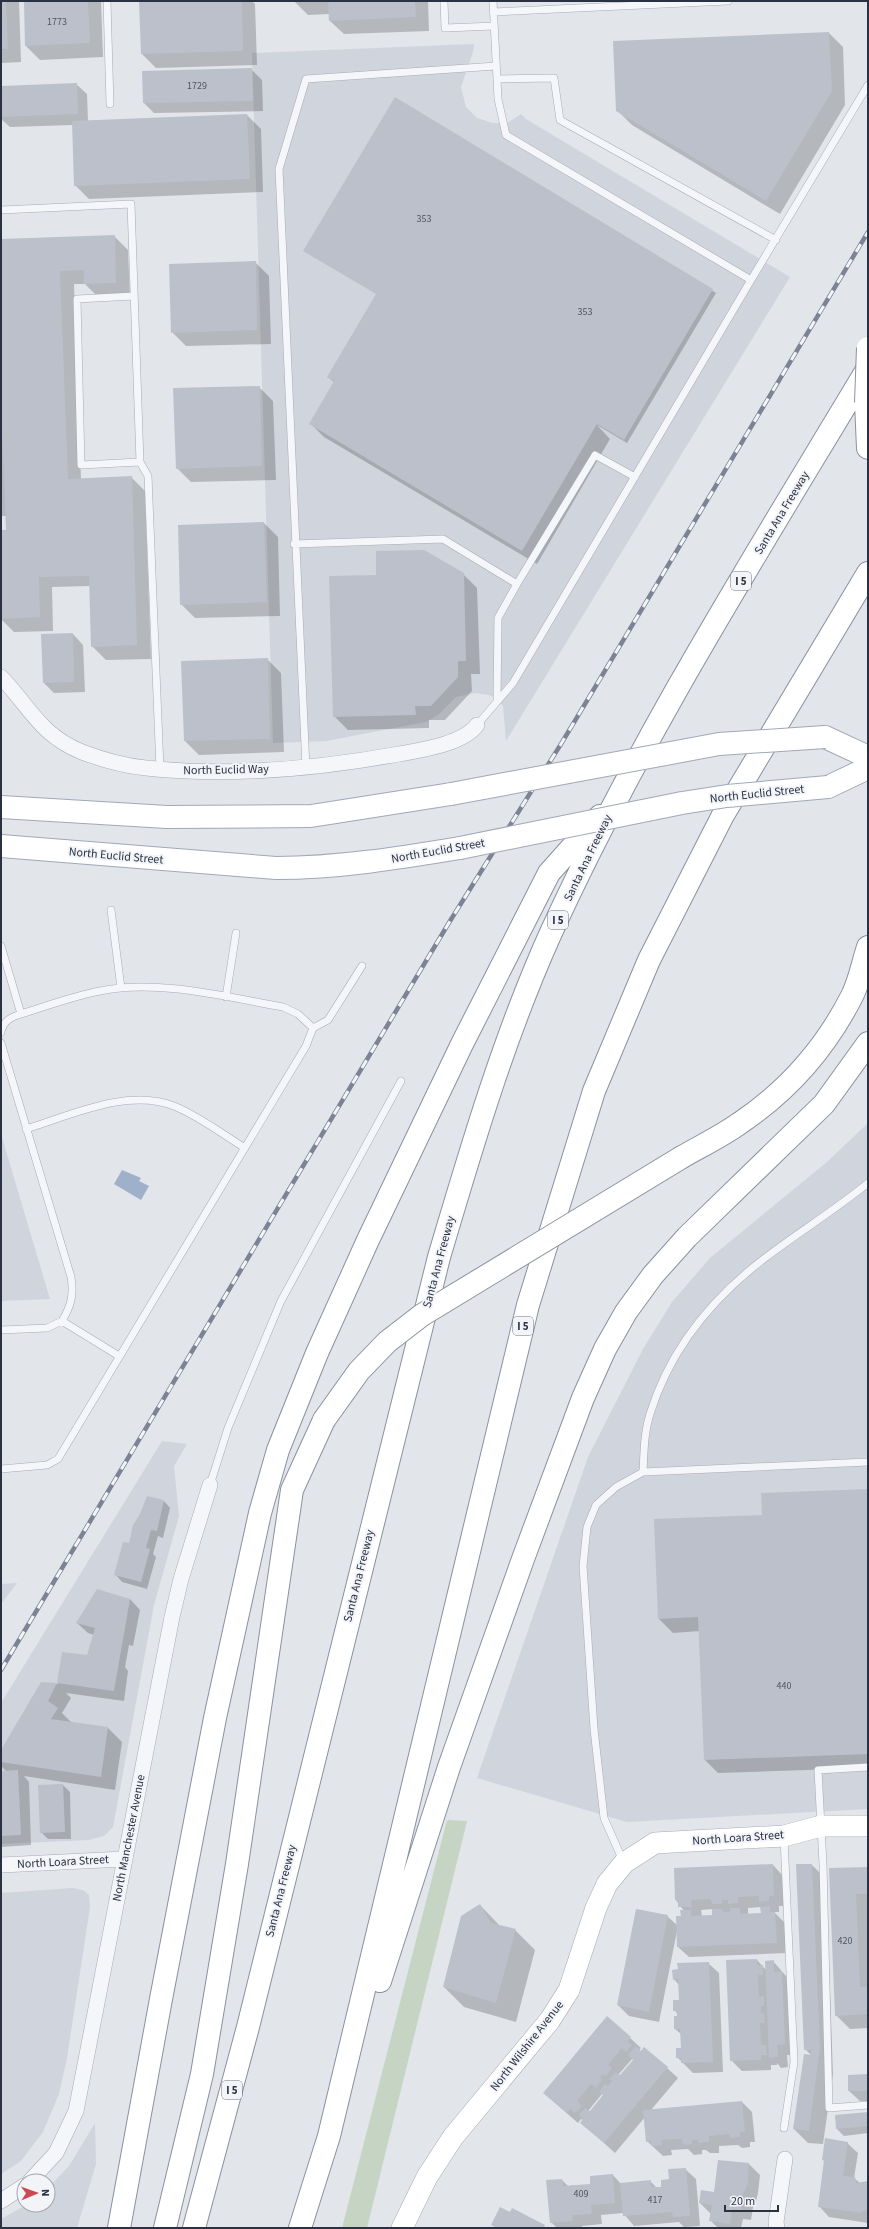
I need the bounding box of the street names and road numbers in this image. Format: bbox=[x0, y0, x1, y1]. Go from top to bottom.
street label: Santa Ana Freeway bbox=[750, 468, 814, 558]
road number: I 5 bbox=[731, 572, 751, 590]
street label: North Euclid Way bbox=[183, 761, 269, 779]
street label: North Euclid Street bbox=[709, 781, 805, 807]
street label: Santa Ana Freeway bbox=[560, 811, 617, 904]
street label: North Euclid Street bbox=[390, 834, 486, 868]
street label: North Euclid Street bbox=[68, 843, 164, 869]
road number: I 5 bbox=[548, 911, 568, 929]
street label: Santa Ana Freeway bbox=[419, 1214, 460, 1310]
road number: I 5 bbox=[513, 1317, 533, 1335]
street label: Santa Ana Freeway bbox=[339, 1528, 379, 1624]
street label: North Manchester Avenue bbox=[108, 1773, 150, 1903]
street label: North Loara Street bbox=[692, 1826, 784, 1850]
street label: Santa Ana Freeway bbox=[261, 1843, 301, 1939]
street label: North Loara Street bbox=[17, 1851, 109, 1873]
street label: North Wilshire Avenue bbox=[486, 1997, 568, 2095]
road number: I 5 bbox=[222, 2081, 242, 2099]

